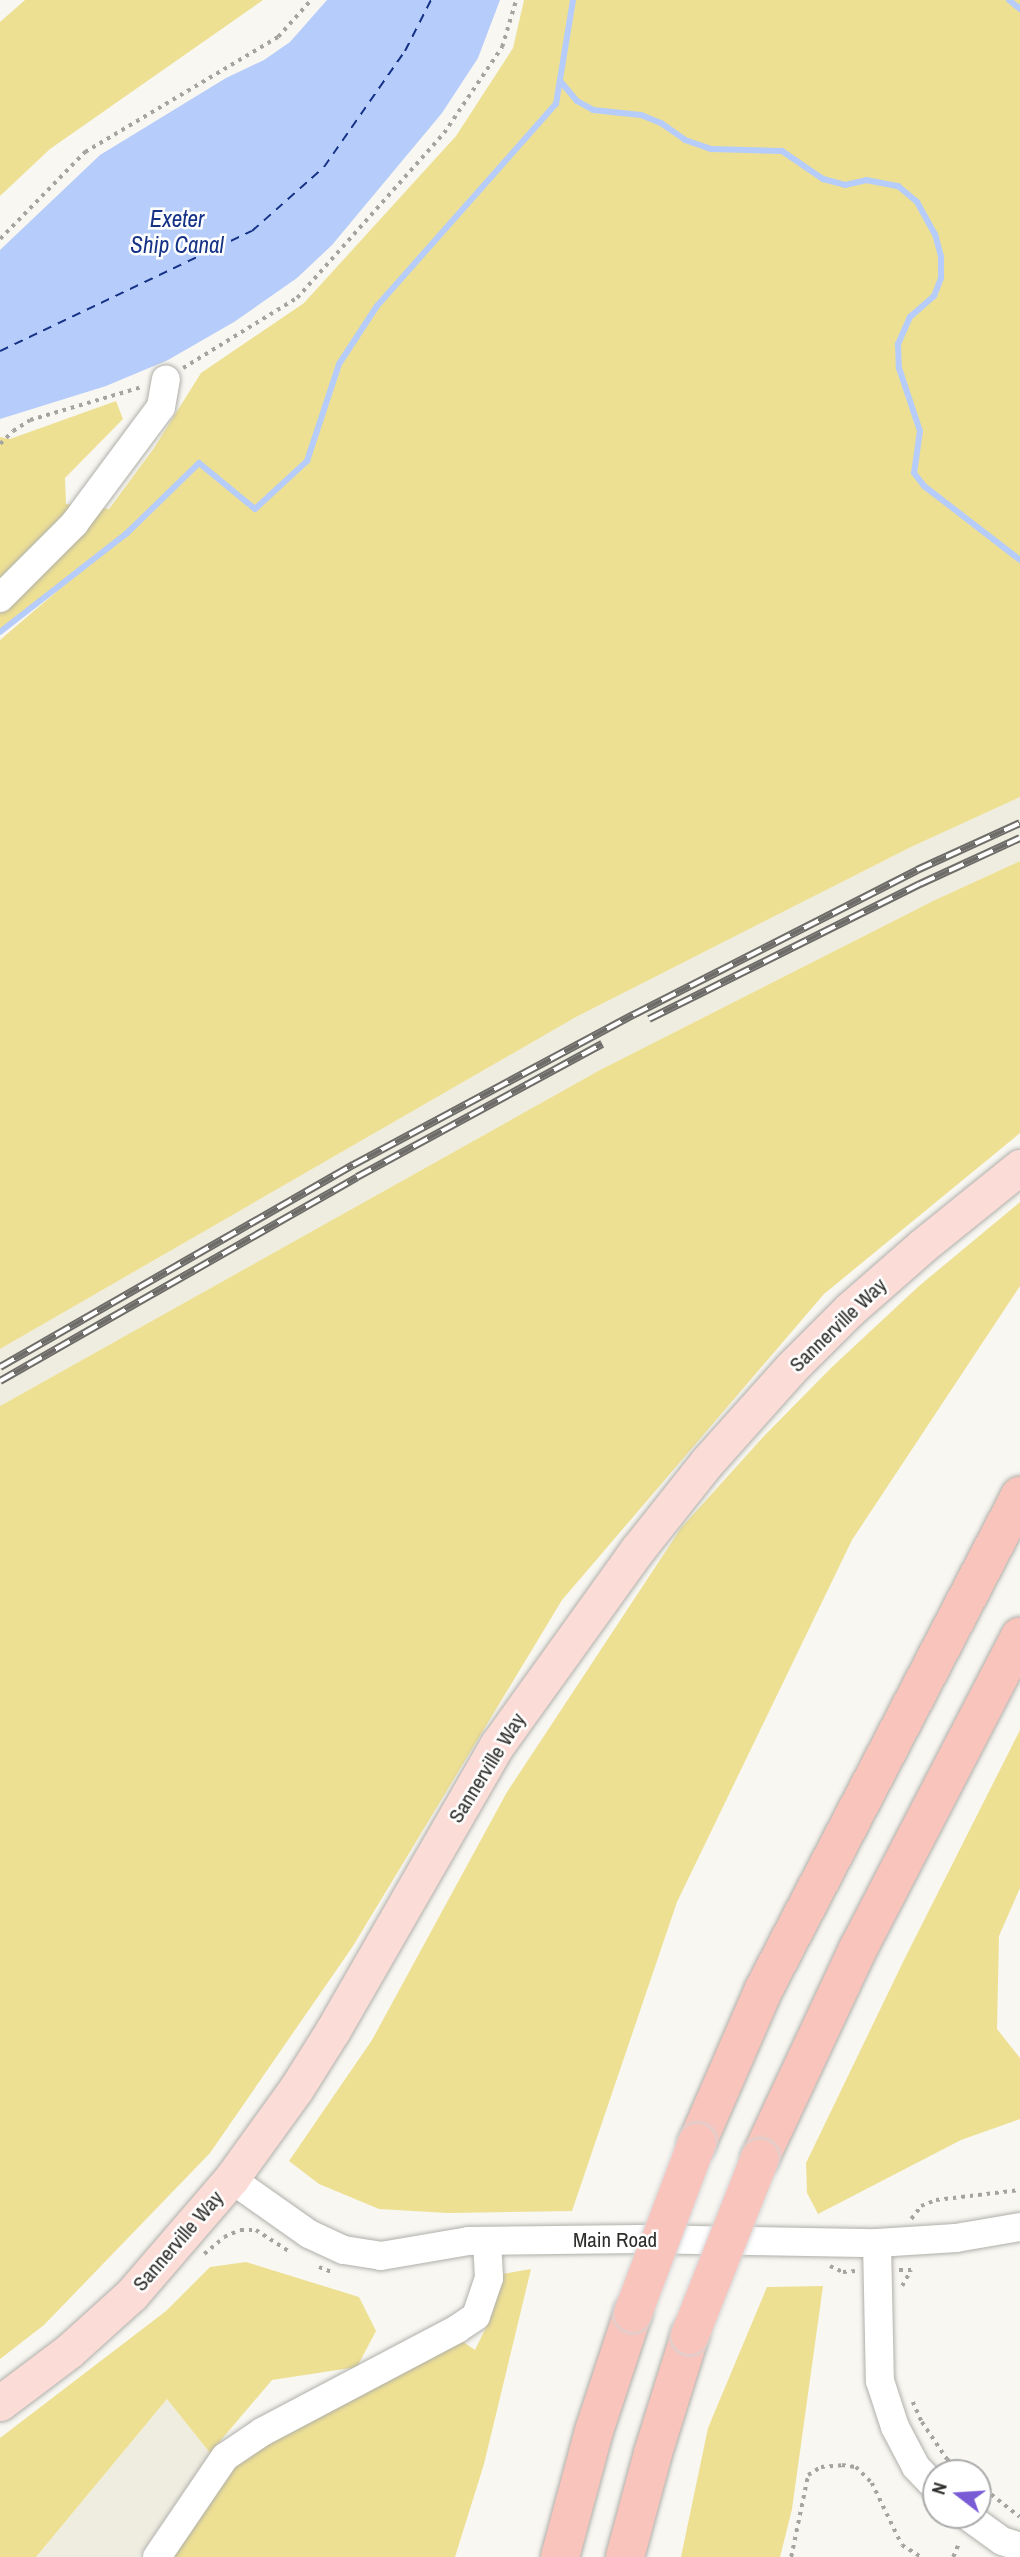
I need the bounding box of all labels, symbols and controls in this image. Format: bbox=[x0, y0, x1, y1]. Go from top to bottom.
water label: Exeter Ship Canal bbox=[130, 205, 224, 259]
street label: Sannerville Way bbox=[784, 1273, 892, 1377]
street label: Sannerville Way bbox=[443, 1708, 531, 1828]
street label: Sannerville Way bbox=[128, 2186, 228, 2296]
street label: Main Road bbox=[573, 2227, 657, 2253]
north arrow bbox=[922, 2459, 992, 2529]
text: N bbox=[925, 2479, 953, 2498]

